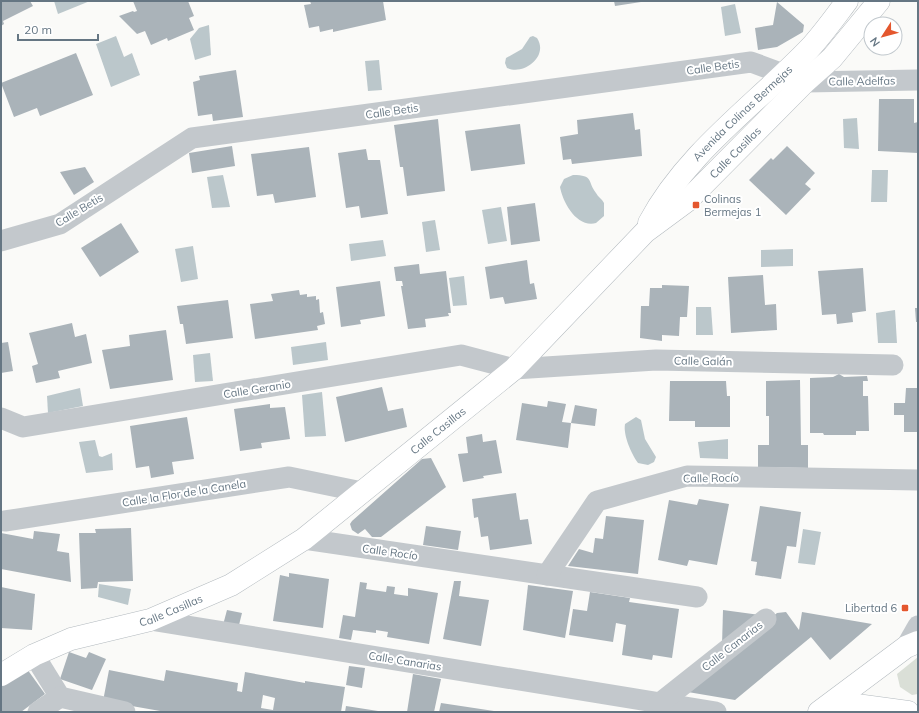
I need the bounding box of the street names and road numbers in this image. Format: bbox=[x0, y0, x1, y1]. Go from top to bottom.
street label: Calle Betis bbox=[686, 56, 740, 78]
street label: Avenida Colinas Bermejas bbox=[690, 62, 795, 164]
street label: Calle Adelfas bbox=[828, 73, 896, 89]
street label: Calle Betis bbox=[365, 100, 419, 122]
street label: Calle Casillas bbox=[706, 124, 764, 181]
street label: Calle Betis bbox=[52, 190, 106, 230]
street label: Calle Galán bbox=[674, 353, 732, 369]
street label: Calle Geranio bbox=[222, 377, 292, 401]
street label: Calle Casillas bbox=[407, 404, 469, 457]
street label: Calle Rocío bbox=[683, 471, 739, 485]
street label: Calle la Flor de la Canela bbox=[121, 476, 247, 510]
street label: Calle Rocío bbox=[361, 541, 419, 563]
street label: Calle Casillas bbox=[138, 591, 205, 629]
street label: Calle Canarias bbox=[699, 618, 765, 674]
street label: Calle Canarias bbox=[368, 648, 442, 674]

